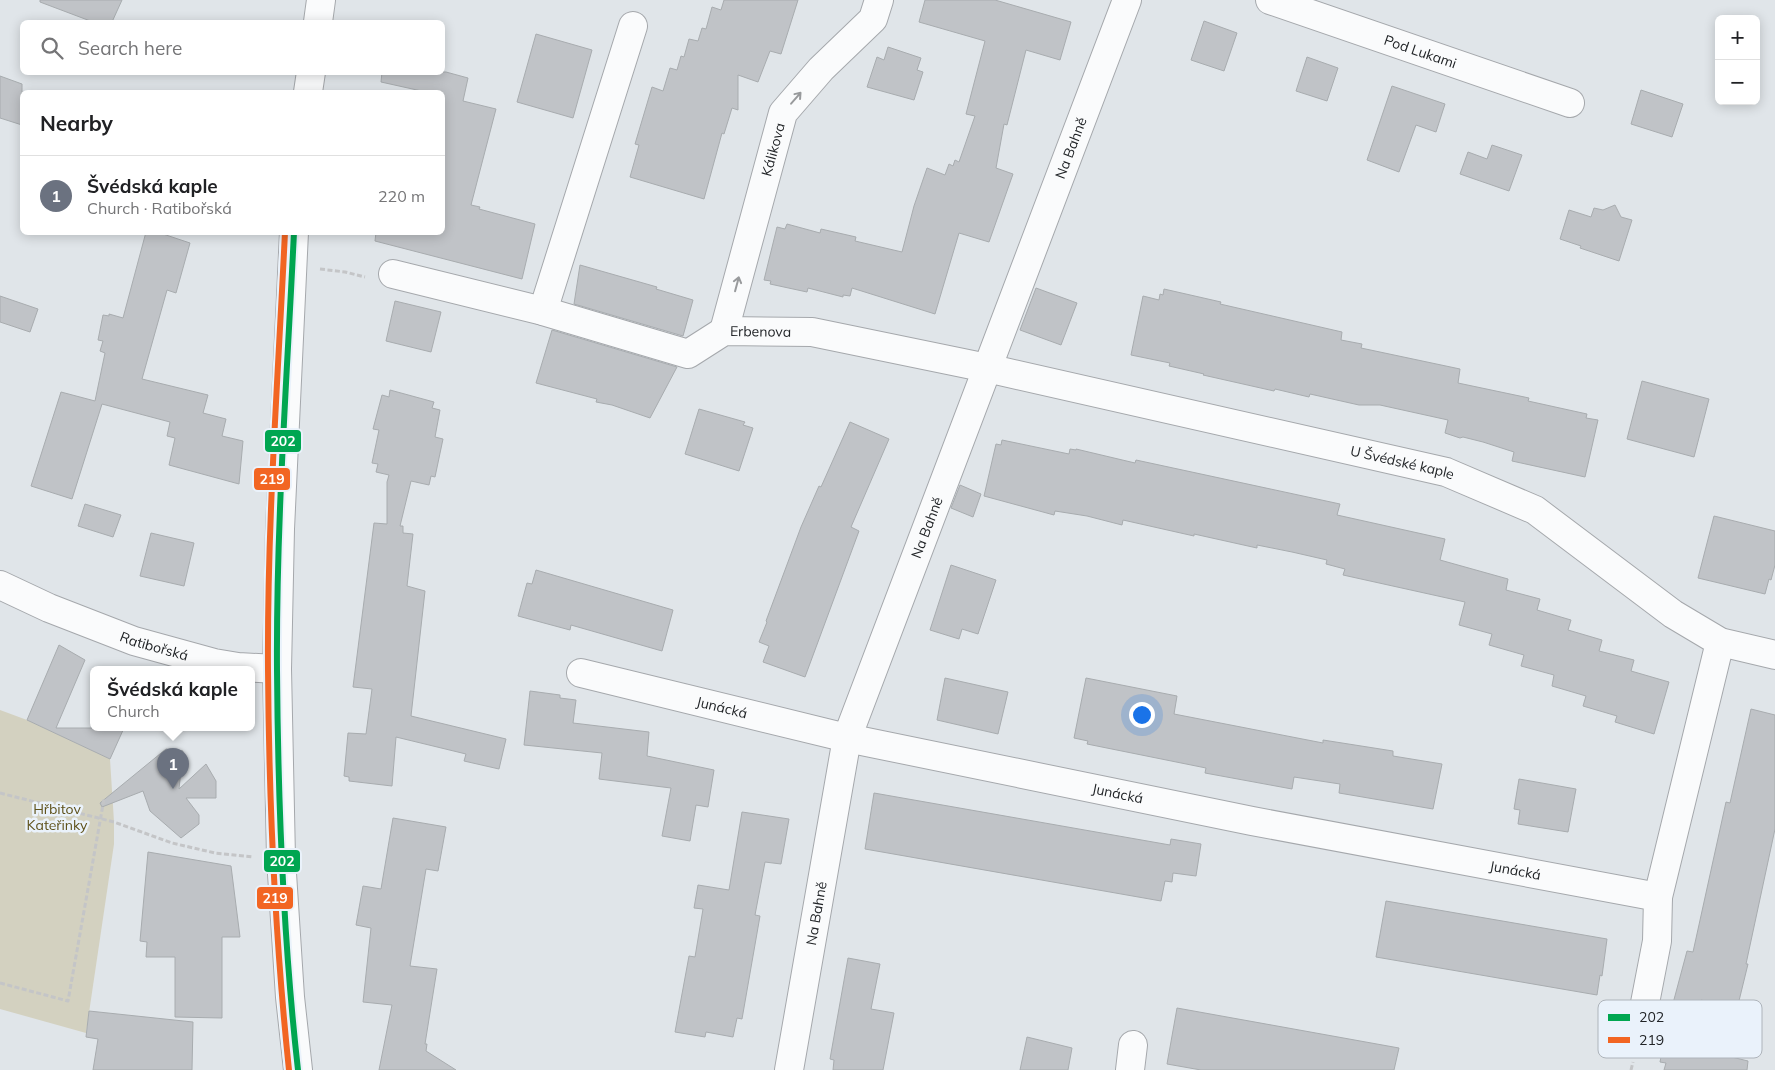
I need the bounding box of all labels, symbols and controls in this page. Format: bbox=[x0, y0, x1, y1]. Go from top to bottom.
map controls bbox=[1715, 15, 1760, 105]
button: + bbox=[1715, 15, 1760, 60]
search box bbox=[20, 20, 445, 75]
street label: Pod Lukami bbox=[1382, 31, 1459, 72]
icon: search bbox=[38, 34, 66, 62]
text: Search here bbox=[78, 36, 182, 60]
button: − bbox=[1715, 60, 1760, 105]
one-way arrow bbox=[790, 91, 801, 104]
text: Nearby bbox=[40, 110, 113, 136]
street label: Na Bahně bbox=[1051, 115, 1091, 181]
street label: Kálikova bbox=[757, 121, 789, 178]
text: Švédská kaple bbox=[87, 174, 218, 198]
text: 1 bbox=[51, 186, 61, 206]
text: 220 m bbox=[378, 186, 425, 206]
text: Church · Ratibořská bbox=[87, 198, 232, 218]
one-way arrow bbox=[732, 277, 742, 293]
street label: Erbenova bbox=[730, 322, 791, 341]
line badge: 202 bbox=[264, 429, 302, 453]
text: 202 bbox=[270, 432, 296, 450]
street label: U Švédské kaple bbox=[1349, 442, 1457, 484]
line badge: 219 bbox=[253, 467, 291, 491]
text: 219 bbox=[259, 470, 285, 488]
street label: Na Bahně bbox=[907, 494, 947, 561]
street label: Ratibořská bbox=[117, 627, 190, 664]
popup bbox=[90, 666, 255, 731]
text: Švédská kaple bbox=[107, 677, 238, 701]
street label: Junácká bbox=[695, 693, 749, 722]
text: Church bbox=[107, 701, 160, 721]
your location bbox=[1129, 702, 1155, 728]
pin: 1 bbox=[157, 748, 189, 789]
street label: Junácká bbox=[1090, 779, 1145, 807]
park label: Hřbitov Kateřinky bbox=[27, 800, 88, 834]
line badge: 202 bbox=[263, 849, 301, 873]
text: 202 bbox=[269, 852, 295, 870]
street label: Junácká bbox=[1488, 857, 1542, 884]
street label: Na Bahně bbox=[802, 880, 831, 947]
line badge: 219 bbox=[256, 886, 294, 910]
text: 219 bbox=[262, 889, 288, 907]
legend bbox=[1598, 1000, 1762, 1058]
text: 202 bbox=[1639, 1008, 1664, 1026]
text: 219 bbox=[1639, 1031, 1664, 1049]

